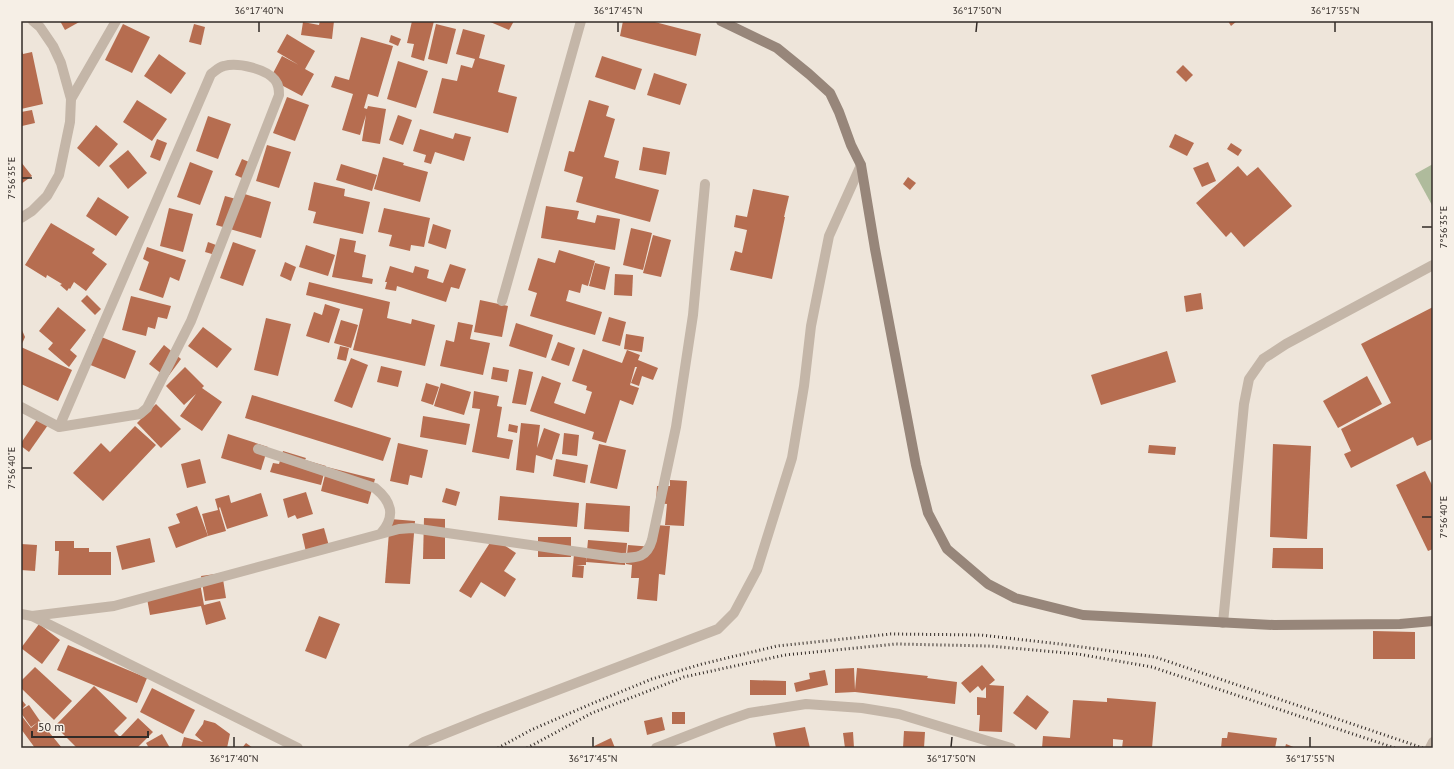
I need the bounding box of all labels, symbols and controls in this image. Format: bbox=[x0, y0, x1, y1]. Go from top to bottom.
text: 36°17'40"N bbox=[234, 4, 284, 17]
text: 36°17'45"N bbox=[593, 4, 643, 17]
text: 36°17'50"N bbox=[952, 4, 1002, 17]
text: 36°17'55"N bbox=[1310, 4, 1360, 17]
text: 7°56'35"E bbox=[5, 157, 18, 199]
text: 7°56'35"E bbox=[1437, 206, 1450, 248]
text: 7°56'40"E bbox=[5, 447, 18, 489]
text: 7°56'40"E bbox=[1437, 496, 1450, 538]
scale bar bbox=[32, 713, 148, 739]
text: 50 m bbox=[38, 719, 64, 734]
text: 36°17'40"N bbox=[209, 752, 259, 765]
text: 36°17'45"N bbox=[568, 752, 618, 765]
text: 36°17'50"N bbox=[926, 752, 976, 765]
text: 36°17'55"N bbox=[1285, 752, 1335, 765]

